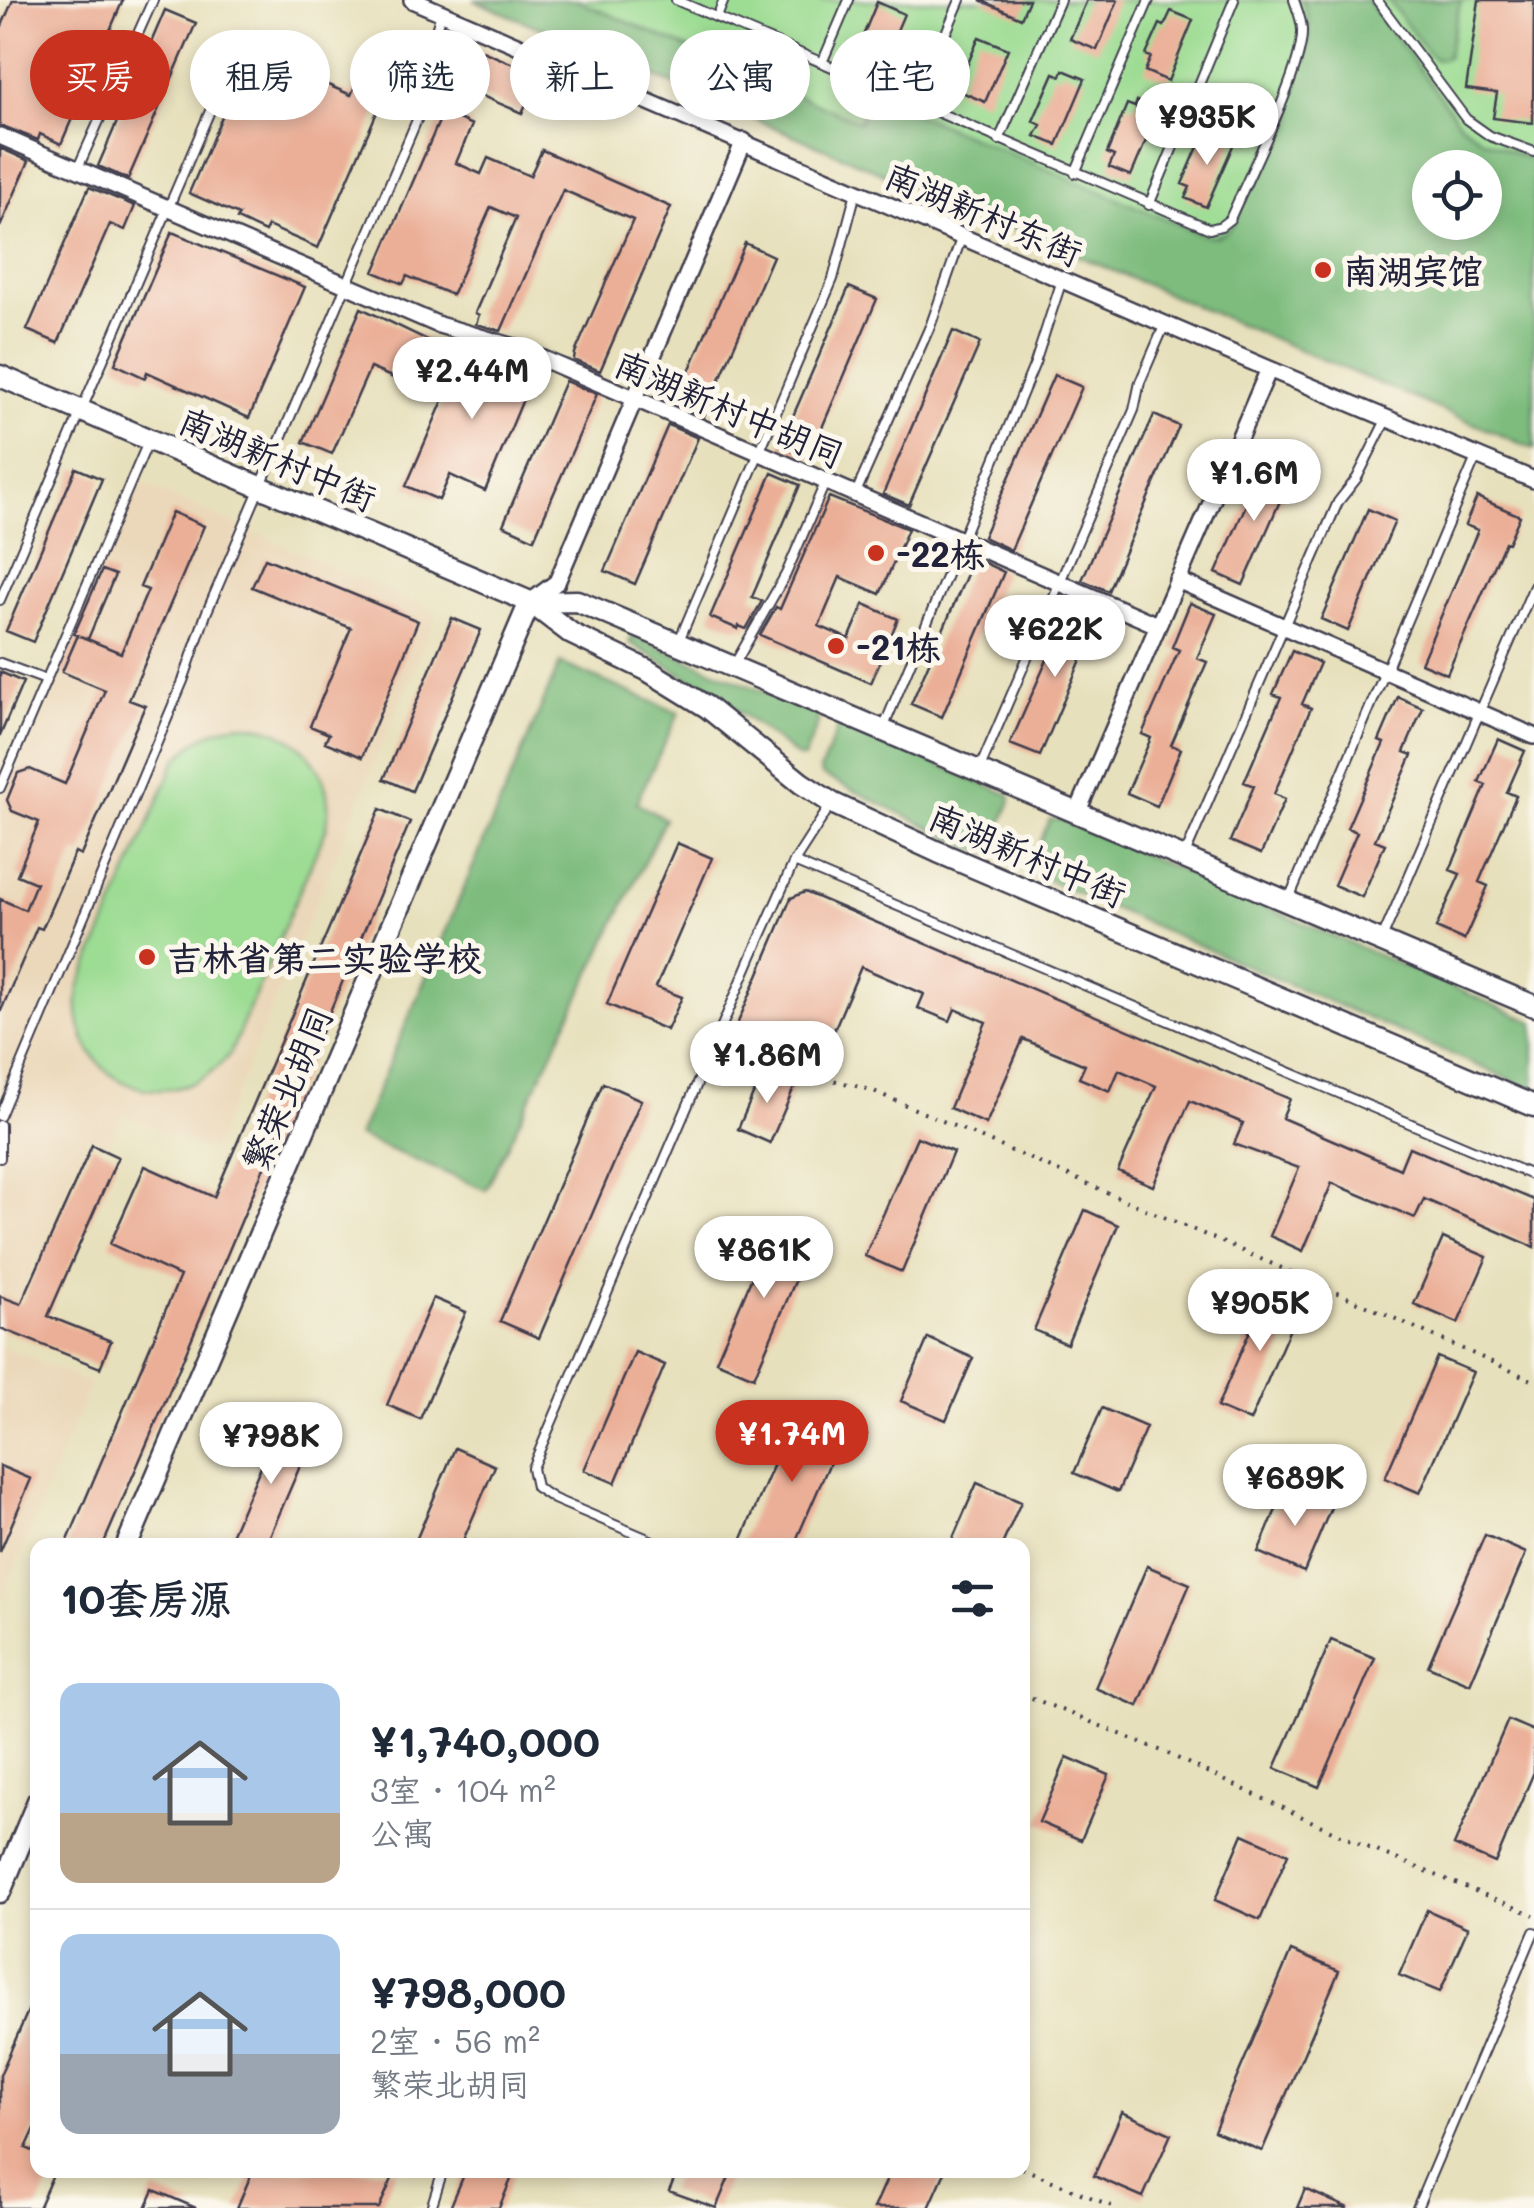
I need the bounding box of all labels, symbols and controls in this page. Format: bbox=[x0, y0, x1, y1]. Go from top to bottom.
chip: 买房 bbox=[30, 30, 170, 120]
chip: 租房 bbox=[190, 30, 330, 120]
chip: 筛选 bbox=[350, 30, 490, 120]
chip: 新上 bbox=[510, 30, 650, 120]
chip: 公寓 bbox=[670, 30, 810, 120]
chip: 住宅 bbox=[830, 30, 970, 120]
pin: ¥935K bbox=[1137, 83, 1277, 168]
text: ¥935K bbox=[1157, 94, 1257, 136]
map controls bbox=[1412, 150, 1502, 240]
button: locate bbox=[1412, 150, 1502, 240]
street label: 南湖新村东街 bbox=[878, 151, 1090, 275]
place label: 南湖宾馆 bbox=[1343, 247, 1483, 293]
marker: 南湖宾馆 bbox=[1312, 259, 1334, 281]
pin: ¥2.44M bbox=[391, 337, 553, 422]
street label: 南湖新村中胡同 bbox=[608, 339, 852, 477]
text: ¥2.44M bbox=[414, 348, 530, 390]
street label: 南湖新村中街 bbox=[172, 396, 384, 520]
pin: ¥1.6M bbox=[1184, 439, 1324, 524]
text: ¥1.6M bbox=[1209, 450, 1299, 492]
place label: -22栋 bbox=[896, 530, 985, 576]
marker: -22栋 bbox=[865, 542, 887, 564]
pin: ¥622K bbox=[985, 595, 1125, 680]
text: ¥622K bbox=[1006, 606, 1104, 648]
place label: -21栋 bbox=[856, 623, 941, 669]
marker: -21栋 bbox=[825, 635, 847, 657]
street label: 南湖新村中街 bbox=[922, 792, 1134, 916]
place label: 吉林省第二实验学校 bbox=[167, 934, 482, 980]
marker: 吉林省第二实验学校 bbox=[136, 946, 158, 968]
street label: 繁荣北胡同 bbox=[231, 998, 341, 1178]
pin: ¥1.86M bbox=[686, 1021, 848, 1106]
text: ¥1.86M bbox=[712, 1032, 822, 1074]
pin: ¥861K bbox=[694, 1216, 834, 1301]
text: ¥861K bbox=[716, 1227, 812, 1269]
pin: ¥905K bbox=[1190, 1269, 1330, 1354]
text: ¥905K bbox=[1210, 1280, 1310, 1322]
pin: ¥1.74M bbox=[711, 1400, 873, 1485]
pin: ¥798K bbox=[201, 1402, 341, 1487]
text: ¥1.74M bbox=[738, 1411, 847, 1453]
text: ¥798K bbox=[222, 1413, 320, 1455]
pin: ¥689K bbox=[1225, 1444, 1365, 1529]
text: ¥689K bbox=[1245, 1455, 1345, 1497]
text: 10套房源 bbox=[60, 1570, 232, 1625]
icon: filters bbox=[945, 1571, 1000, 1626]
text: ¥1,740,000 bbox=[370, 1713, 600, 1768]
icon: home bbox=[140, 1723, 260, 1843]
text: 3室 · 104 m² bbox=[370, 1768, 556, 1810]
text: 公寓 bbox=[370, 1811, 434, 1853]
text: ¥798,000 bbox=[370, 1964, 566, 2019]
icon: home bbox=[140, 1974, 260, 2094]
text: 2室 · 56 m² bbox=[370, 2019, 540, 2061]
text: 繁荣北胡同 bbox=[370, 2062, 530, 2104]

